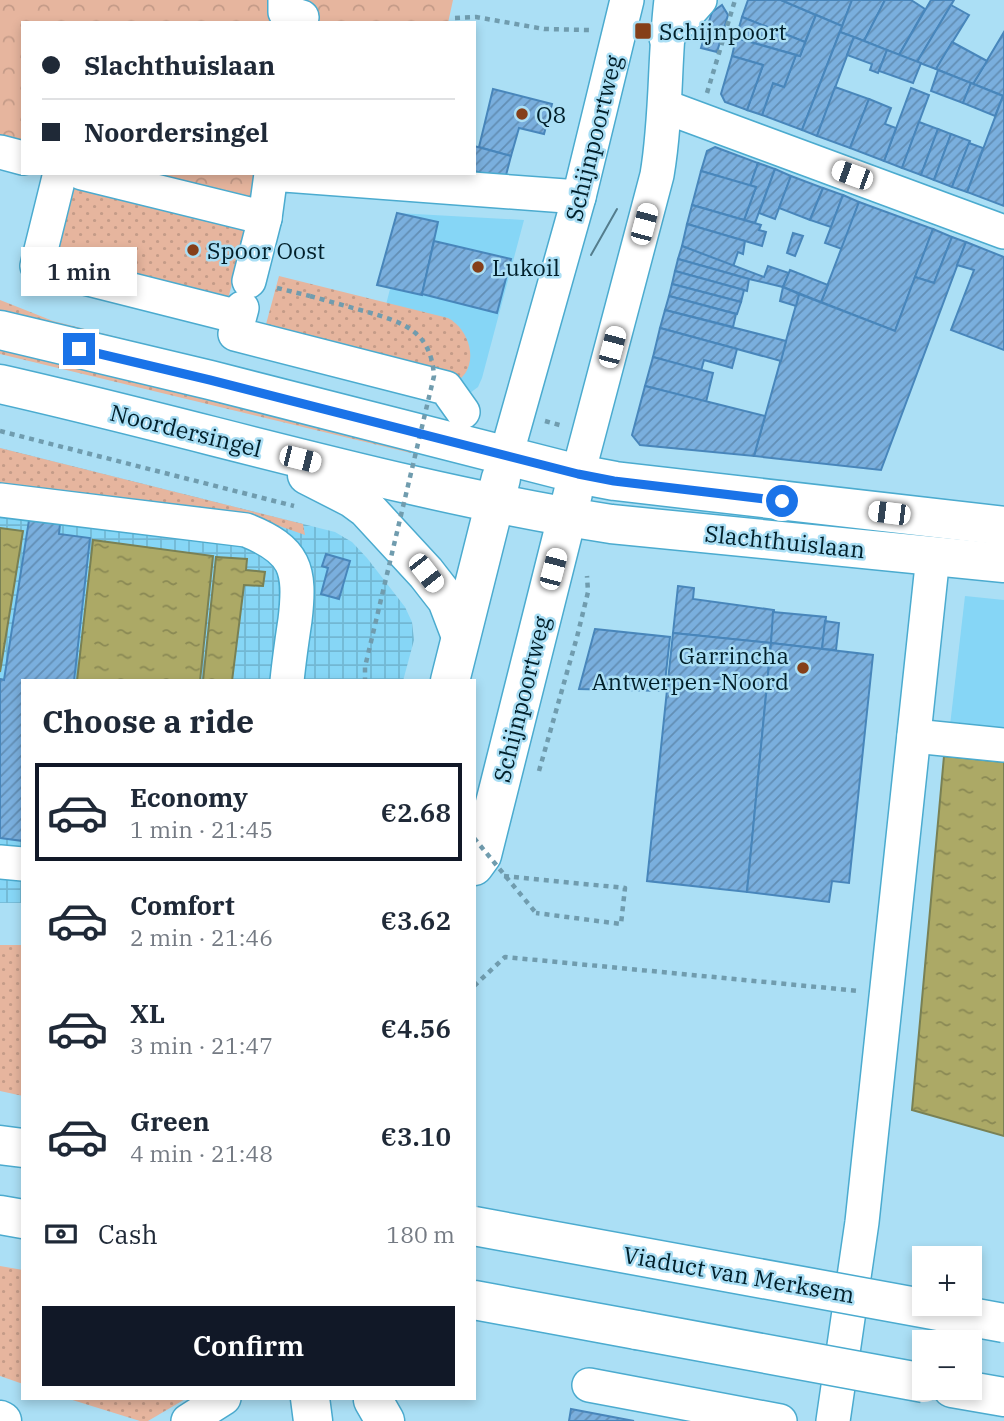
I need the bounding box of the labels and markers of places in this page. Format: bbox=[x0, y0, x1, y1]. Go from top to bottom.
place label: Schijnpoort bbox=[659, 16, 787, 46]
marker: Schijnpoort bbox=[633, 21, 653, 41]
place label: Q8 bbox=[536, 99, 566, 129]
marker: Q8 bbox=[514, 106, 530, 122]
place label: Spoor Oost bbox=[207, 235, 325, 265]
marker: Spoor Oost bbox=[185, 242, 201, 258]
place label: Lukoil bbox=[492, 252, 560, 282]
marker: Lukoil bbox=[470, 259, 486, 275]
place label: Garrincha Antwerpen-Noord bbox=[592, 640, 789, 696]
marker: Garrincha Antwerpen-Noord bbox=[795, 660, 811, 676]

